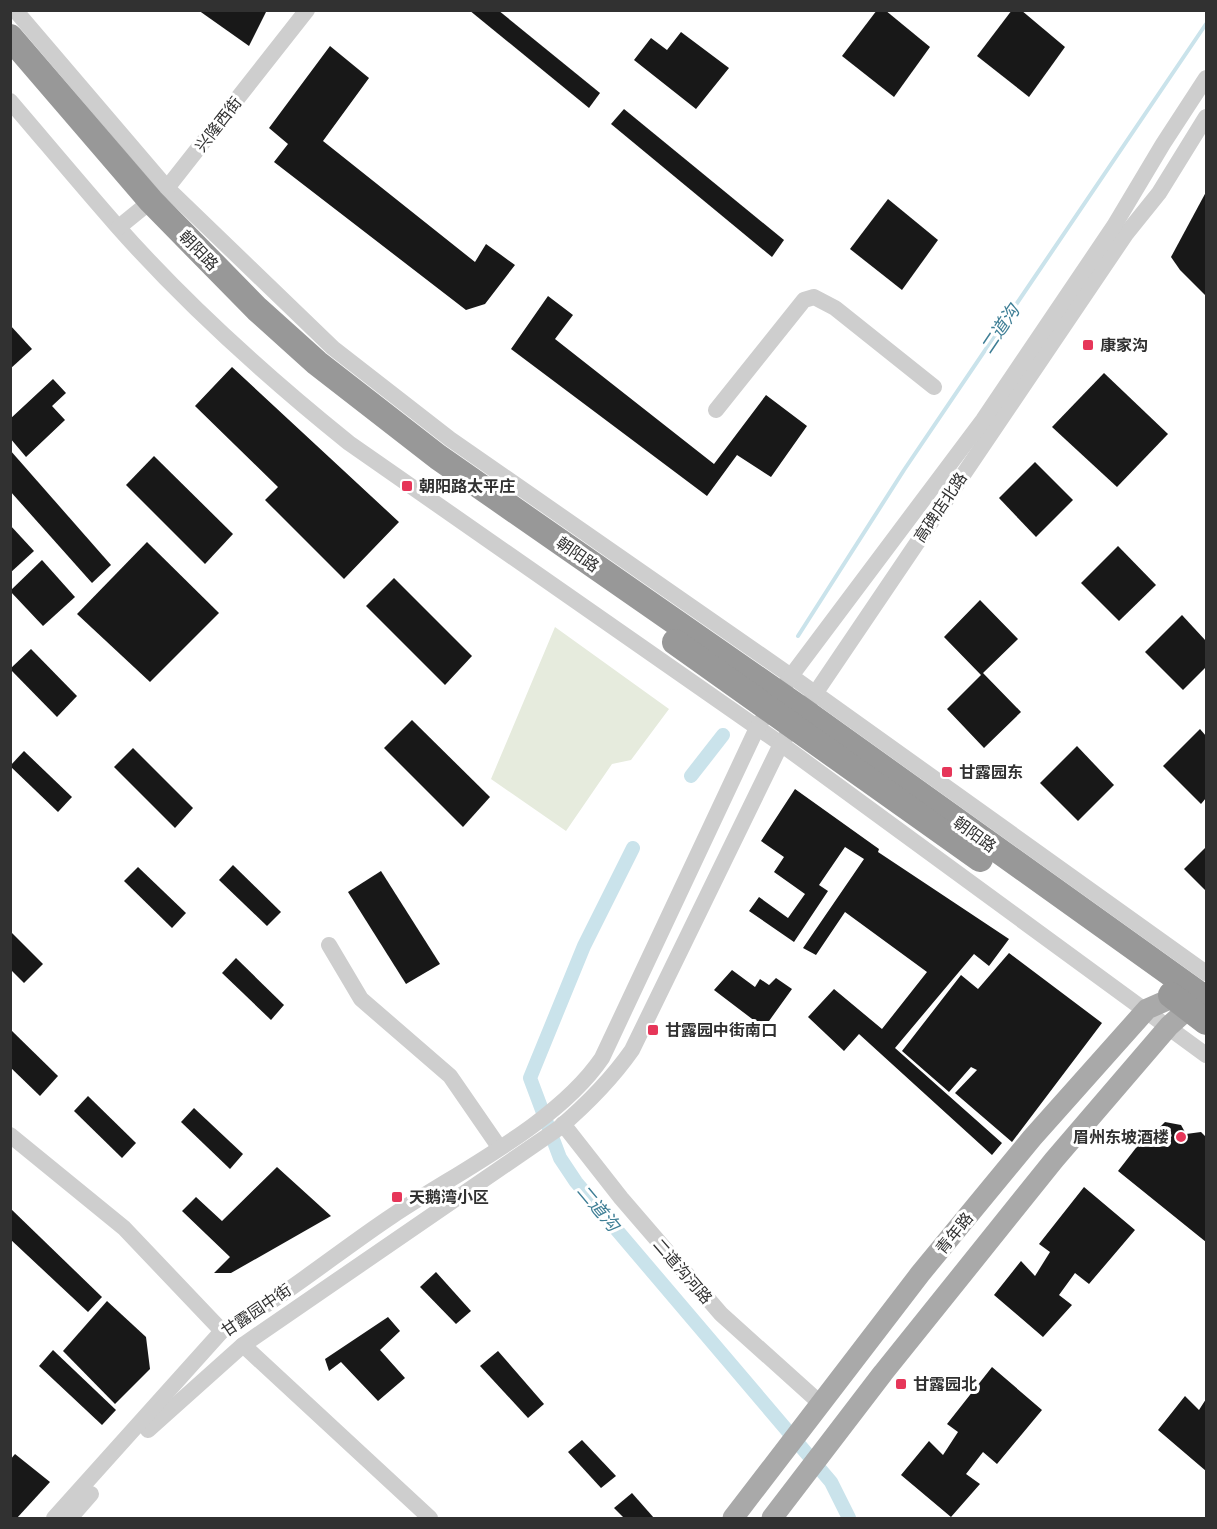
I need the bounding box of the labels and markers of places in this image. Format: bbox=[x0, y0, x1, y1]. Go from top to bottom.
place label: 康家沟 bbox=[1100, 335, 1148, 356]
marker: 康家沟 bbox=[1081, 338, 1095, 352]
place label: 朝阳路太平庄 bbox=[419, 476, 515, 497]
marker: 朝阳路太平庄 bbox=[400, 479, 414, 493]
place label: 甘露园东 bbox=[959, 762, 1023, 783]
marker: 甘露园东 bbox=[940, 765, 954, 779]
place label: 甘露园中街南口 bbox=[665, 1020, 777, 1041]
marker: 甘露园中街南口 bbox=[646, 1023, 660, 1037]
place label: 眉州东坡酒楼 bbox=[1073, 1127, 1169, 1148]
marker: 眉州东坡酒楼 bbox=[1174, 1130, 1188, 1144]
place label: 天鹅湾小区 bbox=[409, 1187, 489, 1208]
marker: 天鹅湾小区 bbox=[390, 1190, 404, 1204]
place label: 甘露园北 bbox=[913, 1374, 977, 1395]
marker: 甘露园北 bbox=[894, 1377, 908, 1391]

